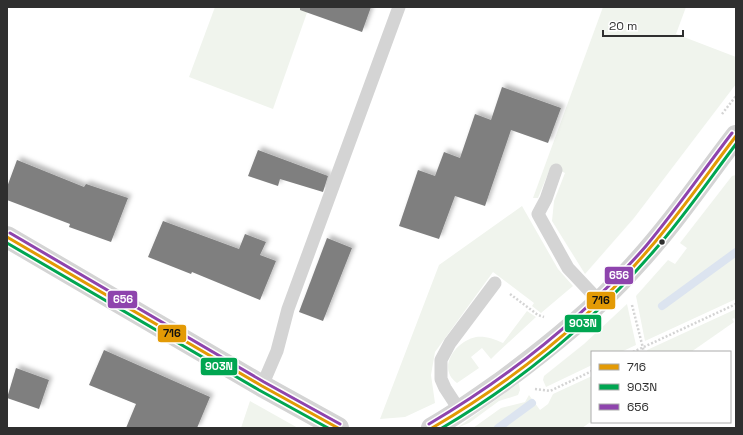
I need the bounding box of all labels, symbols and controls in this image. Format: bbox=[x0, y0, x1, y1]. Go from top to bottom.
scale bar bbox=[603, 12, 683, 38]
text: 20 m bbox=[609, 18, 637, 34]
unlabelled marker bbox=[657, 237, 667, 247]
line badge: 656 bbox=[604, 266, 634, 285]
text: 656 bbox=[609, 268, 629, 282]
line badge: 656 bbox=[107, 290, 138, 309]
line badge: 716 bbox=[586, 291, 616, 310]
text: 656 bbox=[113, 292, 133, 306]
text: 716 bbox=[592, 293, 610, 307]
line badge: 903N bbox=[564, 314, 602, 333]
text: 903N bbox=[569, 316, 597, 330]
line badge: 716 bbox=[157, 324, 187, 343]
text: 716 bbox=[163, 326, 181, 340]
legend bbox=[591, 351, 731, 423]
line badge: 903N bbox=[200, 357, 238, 376]
text: 903N bbox=[205, 359, 233, 373]
text: 716 bbox=[627, 359, 646, 375]
text: 903N bbox=[627, 379, 657, 395]
text: 656 bbox=[627, 399, 649, 415]

